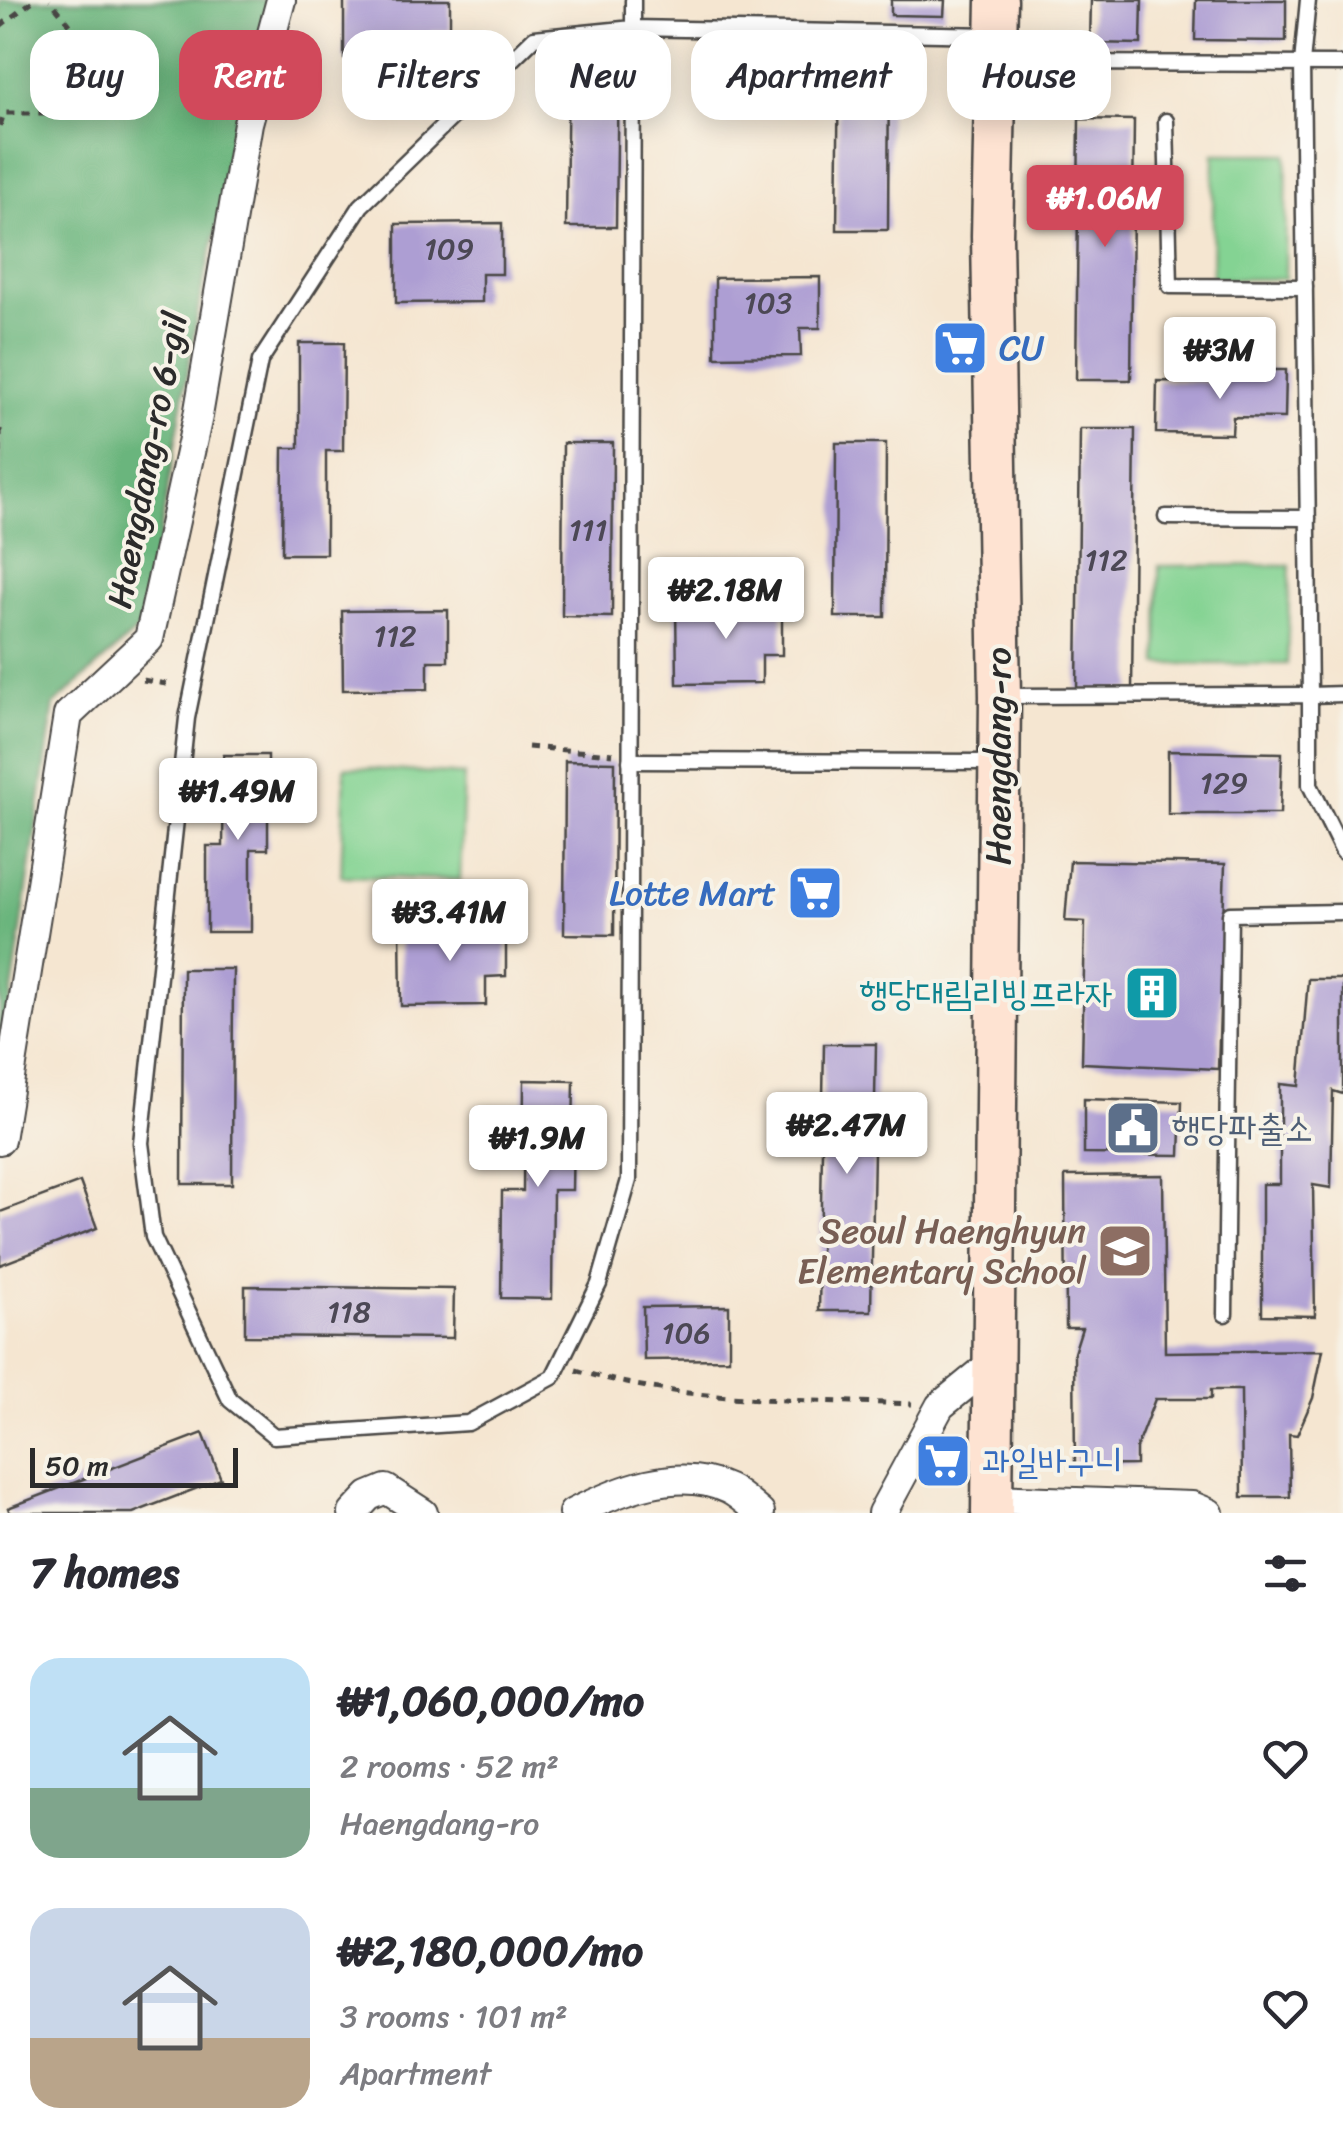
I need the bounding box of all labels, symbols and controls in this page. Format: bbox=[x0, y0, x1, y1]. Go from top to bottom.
chip: Buy bbox=[30, 30, 159, 120]
chip: Rent bbox=[179, 30, 322, 120]
chip: Filters bbox=[342, 30, 515, 120]
chip: New bbox=[535, 30, 671, 120]
chip: Apartment bbox=[691, 30, 927, 120]
chip: House bbox=[947, 30, 1111, 120]
pin: ₩1.06M bbox=[1024, 165, 1186, 250]
text: ₩1.06M bbox=[1049, 169, 1161, 226]
house number: 109 bbox=[424, 222, 474, 276]
house number: 103 bbox=[744, 276, 792, 330]
street label: Haengdang-ro 6-gil bbox=[88, 306, 206, 613]
place label: CU bbox=[999, 317, 1045, 379]
pin: ₩3M bbox=[1172, 317, 1268, 402]
supermarket icon: CU bbox=[930, 318, 990, 378]
text: ₩3M bbox=[1186, 321, 1254, 378]
house number: 111 bbox=[569, 503, 607, 557]
house number: 112 bbox=[1084, 533, 1128, 587]
pin: ₩2.18M bbox=[645, 557, 807, 642]
text: ₩2.18M bbox=[670, 561, 782, 618]
house number: 112 bbox=[373, 609, 417, 663]
street label: Haengdang-ro bbox=[967, 647, 1029, 865]
house number: 129 bbox=[1200, 756, 1248, 810]
pin: ₩1.49M bbox=[157, 758, 319, 843]
text: ₩1.49M bbox=[181, 762, 295, 819]
place label: Lotte Mart bbox=[609, 862, 776, 924]
supermarket icon: Lotte Mart bbox=[785, 863, 845, 923]
pin: ₩3.41M bbox=[369, 879, 531, 964]
text: ₩3.41M bbox=[394, 883, 506, 940]
place label: 행당대림리빙프라자 bbox=[860, 962, 1113, 1024]
building icon: 행당대림리빙프라자 bbox=[1122, 963, 1182, 1023]
pin: ₩2.47M bbox=[766, 1092, 928, 1177]
text: ₩2.47M bbox=[788, 1096, 906, 1153]
place label: 행당파출소 bbox=[1172, 1097, 1313, 1159]
public building icon: 행당파출소 bbox=[1103, 1098, 1163, 1158]
pin: ₩1.9M bbox=[468, 1105, 608, 1190]
text: ₩1.9M bbox=[491, 1109, 585, 1166]
place label: Seoul Haenghyun Elementary School bbox=[797, 1200, 1087, 1302]
school or university icon: Seoul Haenghyun Elementary School bbox=[1095, 1221, 1155, 1281]
house number: 118 bbox=[327, 1285, 371, 1339]
house number: 106 bbox=[662, 1306, 710, 1360]
place label: 과일바구니 bbox=[982, 1430, 1123, 1492]
supermarket icon: 과일바구니 bbox=[913, 1431, 973, 1491]
text: 50 m bbox=[45, 1441, 109, 1490]
scale bar bbox=[30, 1443, 238, 1488]
text: 7 homes bbox=[30, 1536, 179, 1610]
icon: filters bbox=[1258, 1546, 1313, 1601]
text: ₩1,060,000/mo bbox=[340, 1664, 644, 1738]
icon: home bbox=[110, 1698, 230, 1818]
icon: heart bbox=[1258, 1731, 1313, 1786]
text: 2 rooms · 52 m² bbox=[340, 1738, 559, 1795]
text: Haengdang-ro bbox=[340, 1795, 539, 1852]
text: ₩2,180,000/mo bbox=[340, 1914, 643, 1988]
icon: home bbox=[110, 1948, 230, 2068]
icon: heart bbox=[1258, 1981, 1313, 2036]
text: 3 rooms · 101 m² bbox=[340, 1988, 568, 2045]
text: Apartment bbox=[340, 2045, 491, 2102]

